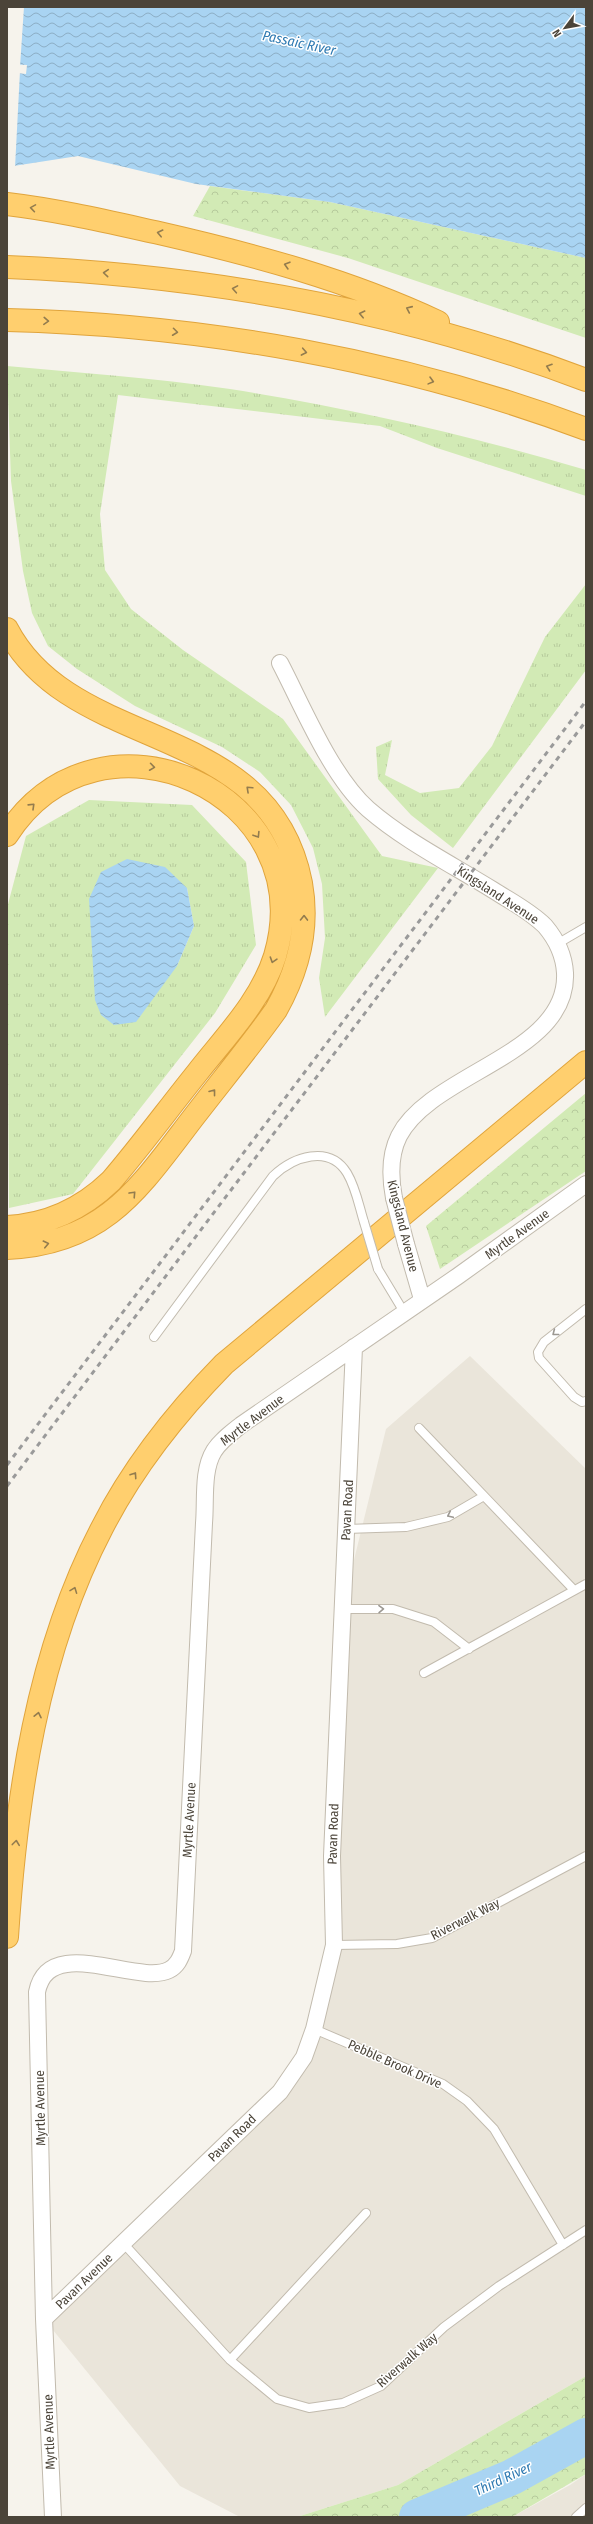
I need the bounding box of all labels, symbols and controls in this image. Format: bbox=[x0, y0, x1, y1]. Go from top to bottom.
north arrow bbox=[545, 8, 585, 48]
water label: Passaic River bbox=[261, 27, 338, 59]
text: N bbox=[550, 27, 564, 39]
one-way arrow bbox=[30, 204, 36, 213]
one-way arrow bbox=[157, 230, 164, 238]
one-way arrow bbox=[283, 261, 290, 270]
one-way arrow bbox=[103, 268, 109, 277]
one-way arrow bbox=[232, 285, 238, 293]
one-way arrow bbox=[405, 306, 413, 314]
one-way arrow bbox=[359, 310, 365, 318]
one-way arrow bbox=[43, 317, 49, 326]
one-way arrow bbox=[172, 327, 179, 336]
one-way arrow bbox=[301, 347, 307, 355]
one-way arrow bbox=[546, 363, 553, 372]
one-way arrow bbox=[427, 376, 434, 384]
one-way arrow bbox=[149, 762, 155, 771]
one-way arrow bbox=[246, 787, 254, 794]
one-way arrow bbox=[27, 803, 35, 811]
one-way arrow bbox=[253, 831, 260, 838]
street label: Kingsland Avenue bbox=[454, 863, 542, 927]
one-way arrow bbox=[299, 915, 308, 921]
one-way arrow bbox=[269, 956, 278, 963]
one-way arrow bbox=[209, 1089, 216, 1096]
street label: Kingsland Avenue bbox=[384, 1178, 422, 1274]
one-way arrow bbox=[128, 1191, 136, 1199]
street label: Myrtle Avenue bbox=[482, 1206, 552, 1262]
one-way arrow bbox=[42, 1240, 49, 1248]
one-way arrow bbox=[553, 1328, 560, 1335]
street label: Myrtle Avenue bbox=[217, 1391, 287, 1449]
one-way arrow bbox=[129, 1472, 136, 1479]
street label: Pavan Road bbox=[338, 1479, 356, 1541]
one-way arrow bbox=[447, 1510, 454, 1518]
one-way arrow bbox=[69, 1586, 77, 1594]
one-way arrow bbox=[378, 1605, 384, 1613]
one-way arrow bbox=[34, 1712, 42, 1718]
street label: Myrtle Avenue bbox=[180, 1782, 198, 1858]
street label: Pavan Road bbox=[324, 1803, 342, 1865]
one-way arrow bbox=[11, 1840, 20, 1846]
street label: Riverwalk Way bbox=[428, 1895, 502, 1943]
street label: Pebble Brook Drive bbox=[346, 2037, 444, 2091]
street label: Myrtle Avenue bbox=[32, 2070, 48, 2146]
street label: Pavan Road bbox=[205, 2111, 259, 2165]
street label: Pavan Avenue bbox=[52, 2250, 116, 2312]
street label: Riverwalk Way bbox=[374, 2329, 441, 2390]
street label: Myrtle Avenue bbox=[40, 2394, 58, 2470]
water label: Third River bbox=[472, 2458, 535, 2500]

